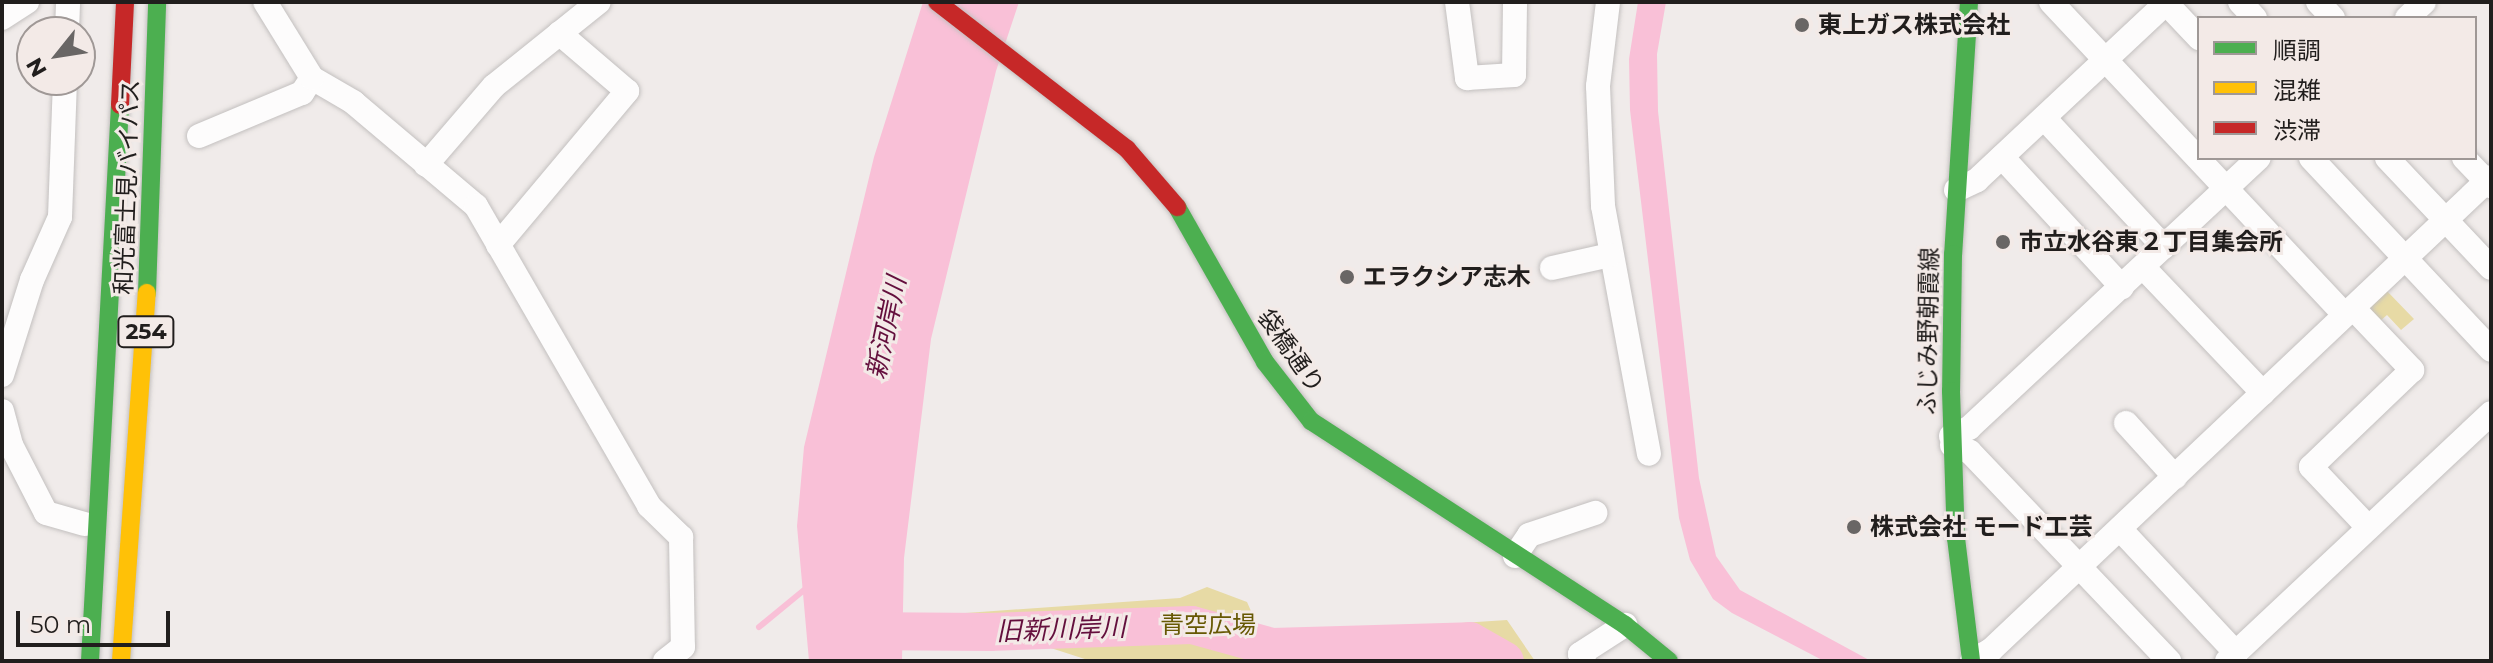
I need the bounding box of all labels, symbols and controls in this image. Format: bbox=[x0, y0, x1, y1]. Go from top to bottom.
place label: 東上ガス株式会社 bbox=[1818, 11, 2010, 39]
north arrow bbox=[16, 16, 96, 96]
marker: 東上ガス株式会社 bbox=[1793, 16, 1811, 34]
legend bbox=[2197, 16, 2477, 160]
text: 順調 bbox=[2273, 36, 2321, 65]
text: N bbox=[20, 53, 53, 82]
text: 混雑 bbox=[2273, 76, 2321, 105]
street label: 和光富士見バイパス bbox=[109, 79, 145, 295]
text: 渋滞 bbox=[2273, 116, 2321, 145]
place label: 市立水谷東２丁目集会所 bbox=[2019, 228, 2283, 256]
marker: 市立水谷東２丁目集会所 bbox=[1994, 233, 2012, 251]
street label: ふじみ野朝霞線 bbox=[1912, 247, 1944, 415]
place label: エラクシア志木 bbox=[1363, 263, 1531, 291]
marker: エラクシア志木 bbox=[1338, 268, 1356, 286]
water label: 新河岸川 bbox=[861, 274, 913, 382]
street label: 袋橋通り bbox=[1252, 303, 1330, 399]
road number: 254 bbox=[116, 314, 176, 350]
place label: 株式会社 モード工芸 bbox=[1870, 513, 2093, 541]
marker: 株式会社 モード工芸 bbox=[1845, 518, 1863, 536]
scale bar bbox=[20, 595, 174, 645]
text: 50 m bbox=[30, 610, 91, 639]
park label: 青空広場 bbox=[1160, 611, 1256, 639]
water label: 旧新川岸川 bbox=[995, 612, 1127, 648]

